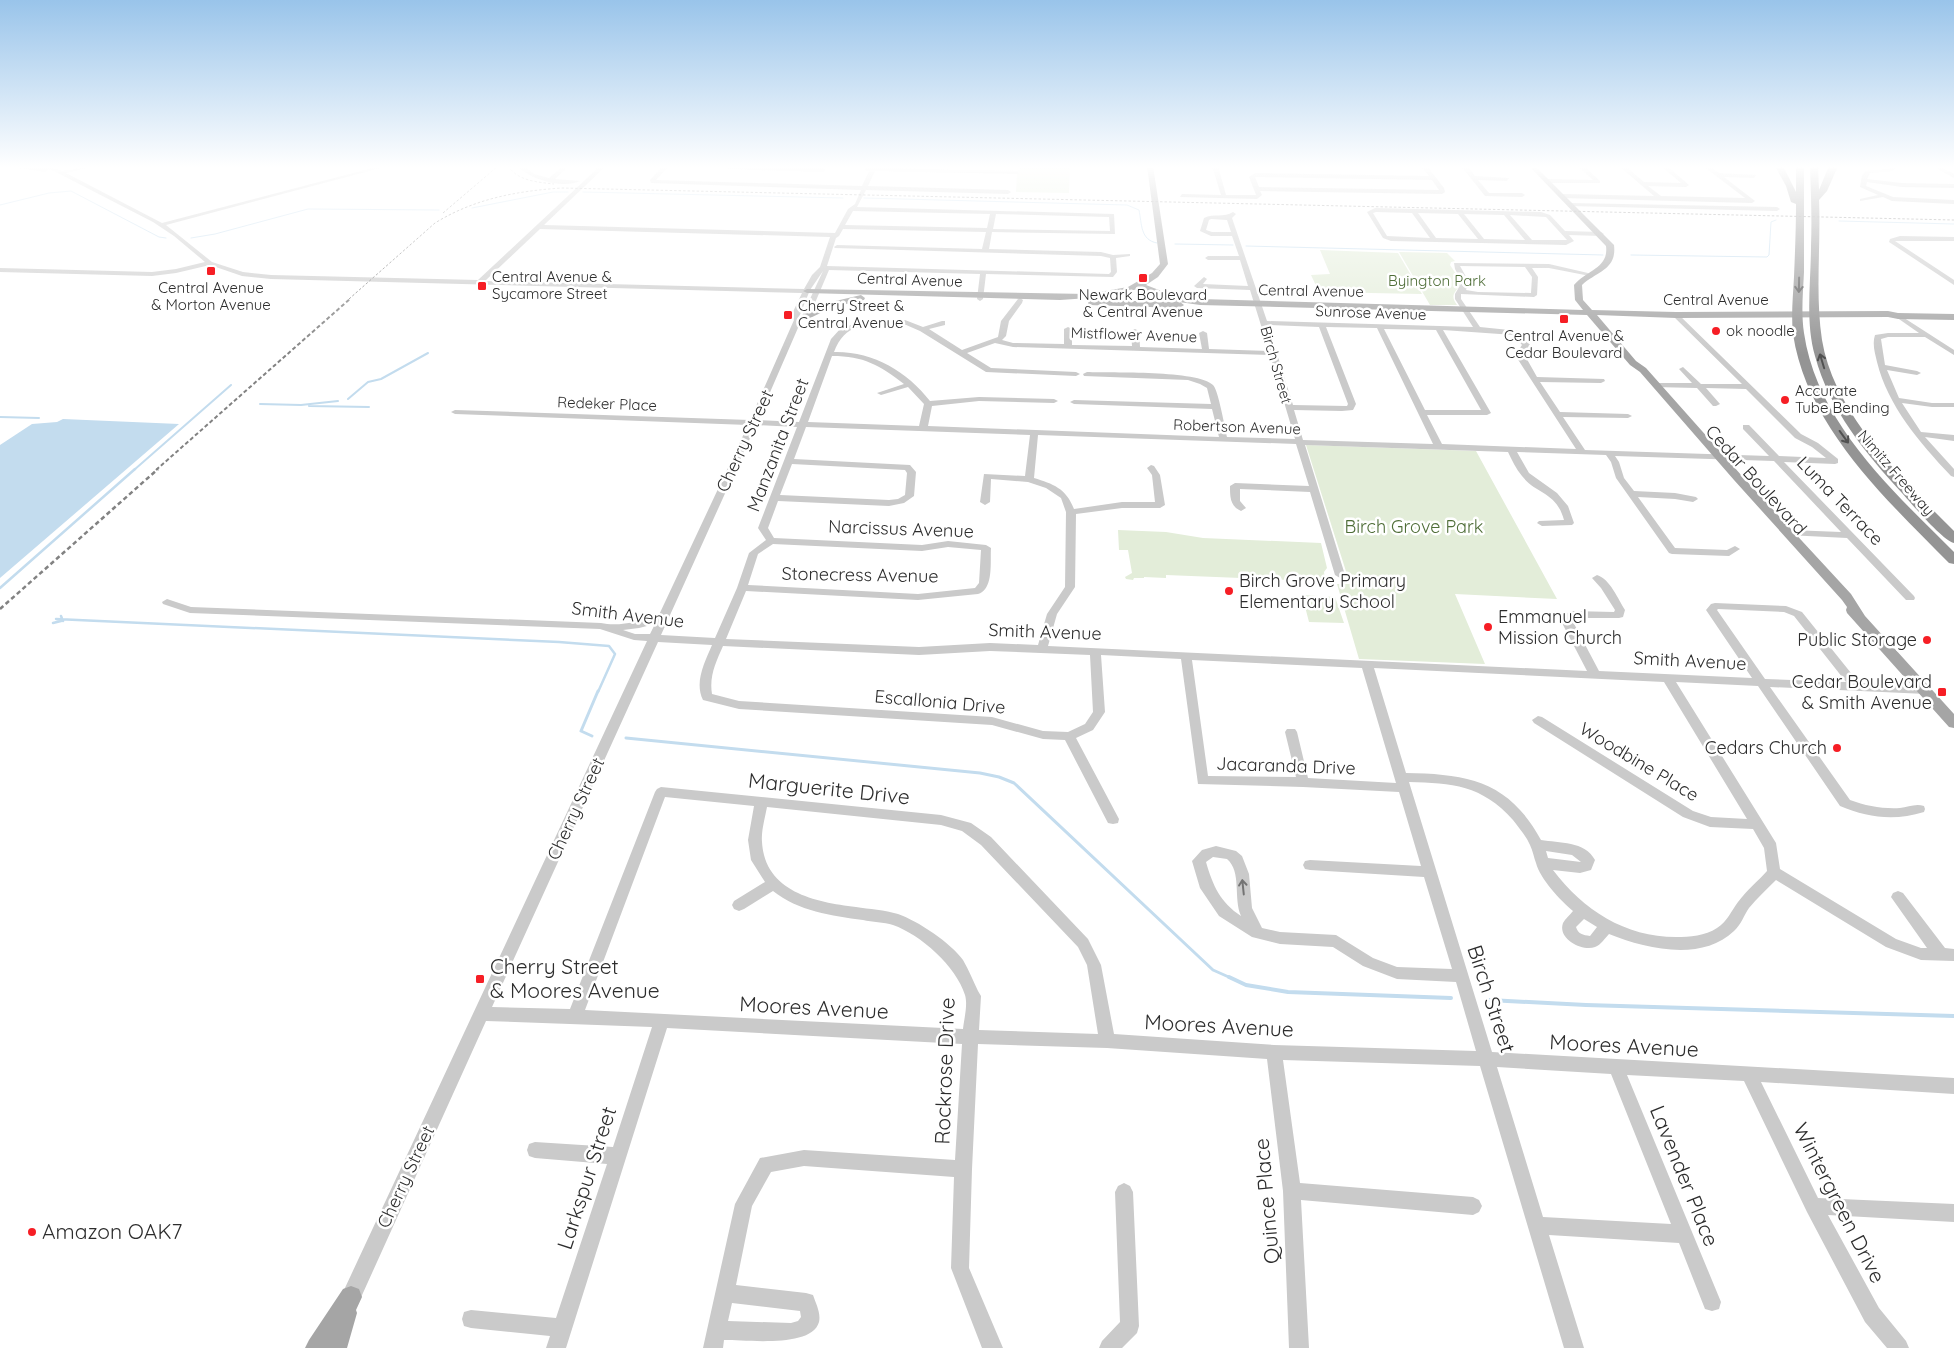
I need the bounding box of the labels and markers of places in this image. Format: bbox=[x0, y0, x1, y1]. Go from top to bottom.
marker: Central Avenue & Morton Avenue bbox=[205, 265, 217, 277]
place label: Central Avenue & Sycamore Street bbox=[492, 267, 612, 303]
marker: Newark Boulevard & Central Avenue bbox=[1137, 272, 1149, 284]
place label: Central Avenue & Morton Avenue bbox=[151, 278, 271, 314]
marker: Central Avenue & Sycamore Street bbox=[476, 280, 488, 292]
place label: Newark Boulevard & Central Avenue bbox=[1079, 285, 1207, 321]
place label: Cherry Street & Central Avenue bbox=[798, 296, 904, 332]
marker: Cherry Street & Central Avenue bbox=[782, 309, 794, 321]
marker: Central Avenue & Cedar Boulevard bbox=[1558, 313, 1570, 325]
place label: ok noodle bbox=[1726, 321, 1795, 340]
marker: ok noodle bbox=[1710, 325, 1722, 337]
place label: Central Avenue & Cedar Boulevard bbox=[1504, 326, 1624, 362]
place label: Accurate Tube Bending bbox=[1795, 381, 1890, 417]
marker: Accurate Tube Bending bbox=[1779, 394, 1791, 406]
place label: Birch Grove Primary Elementary School bbox=[1239, 569, 1406, 613]
marker: Birch Grove Primary Elementary School bbox=[1223, 585, 1235, 597]
place label: Emmanuel Mission Church bbox=[1498, 605, 1622, 649]
marker: Emmanuel Mission Church bbox=[1482, 621, 1494, 633]
place label: Public Storage bbox=[1797, 628, 1917, 651]
marker: Public Storage bbox=[1921, 634, 1933, 646]
place label: Cedar Boulevard & Smith Avenue bbox=[1792, 670, 1932, 714]
marker: Cedar Boulevard & Smith Avenue bbox=[1936, 686, 1948, 698]
place label: Cedars Church bbox=[1705, 736, 1827, 759]
marker: Cedars Church bbox=[1831, 742, 1843, 754]
place label: Cherry Street & Moores Avenue bbox=[490, 953, 660, 1003]
marker: Cherry Street & Moores Avenue bbox=[474, 973, 486, 985]
place label: Amazon OAK7 bbox=[42, 1218, 183, 1244]
marker: Amazon OAK7 bbox=[26, 1226, 38, 1238]

